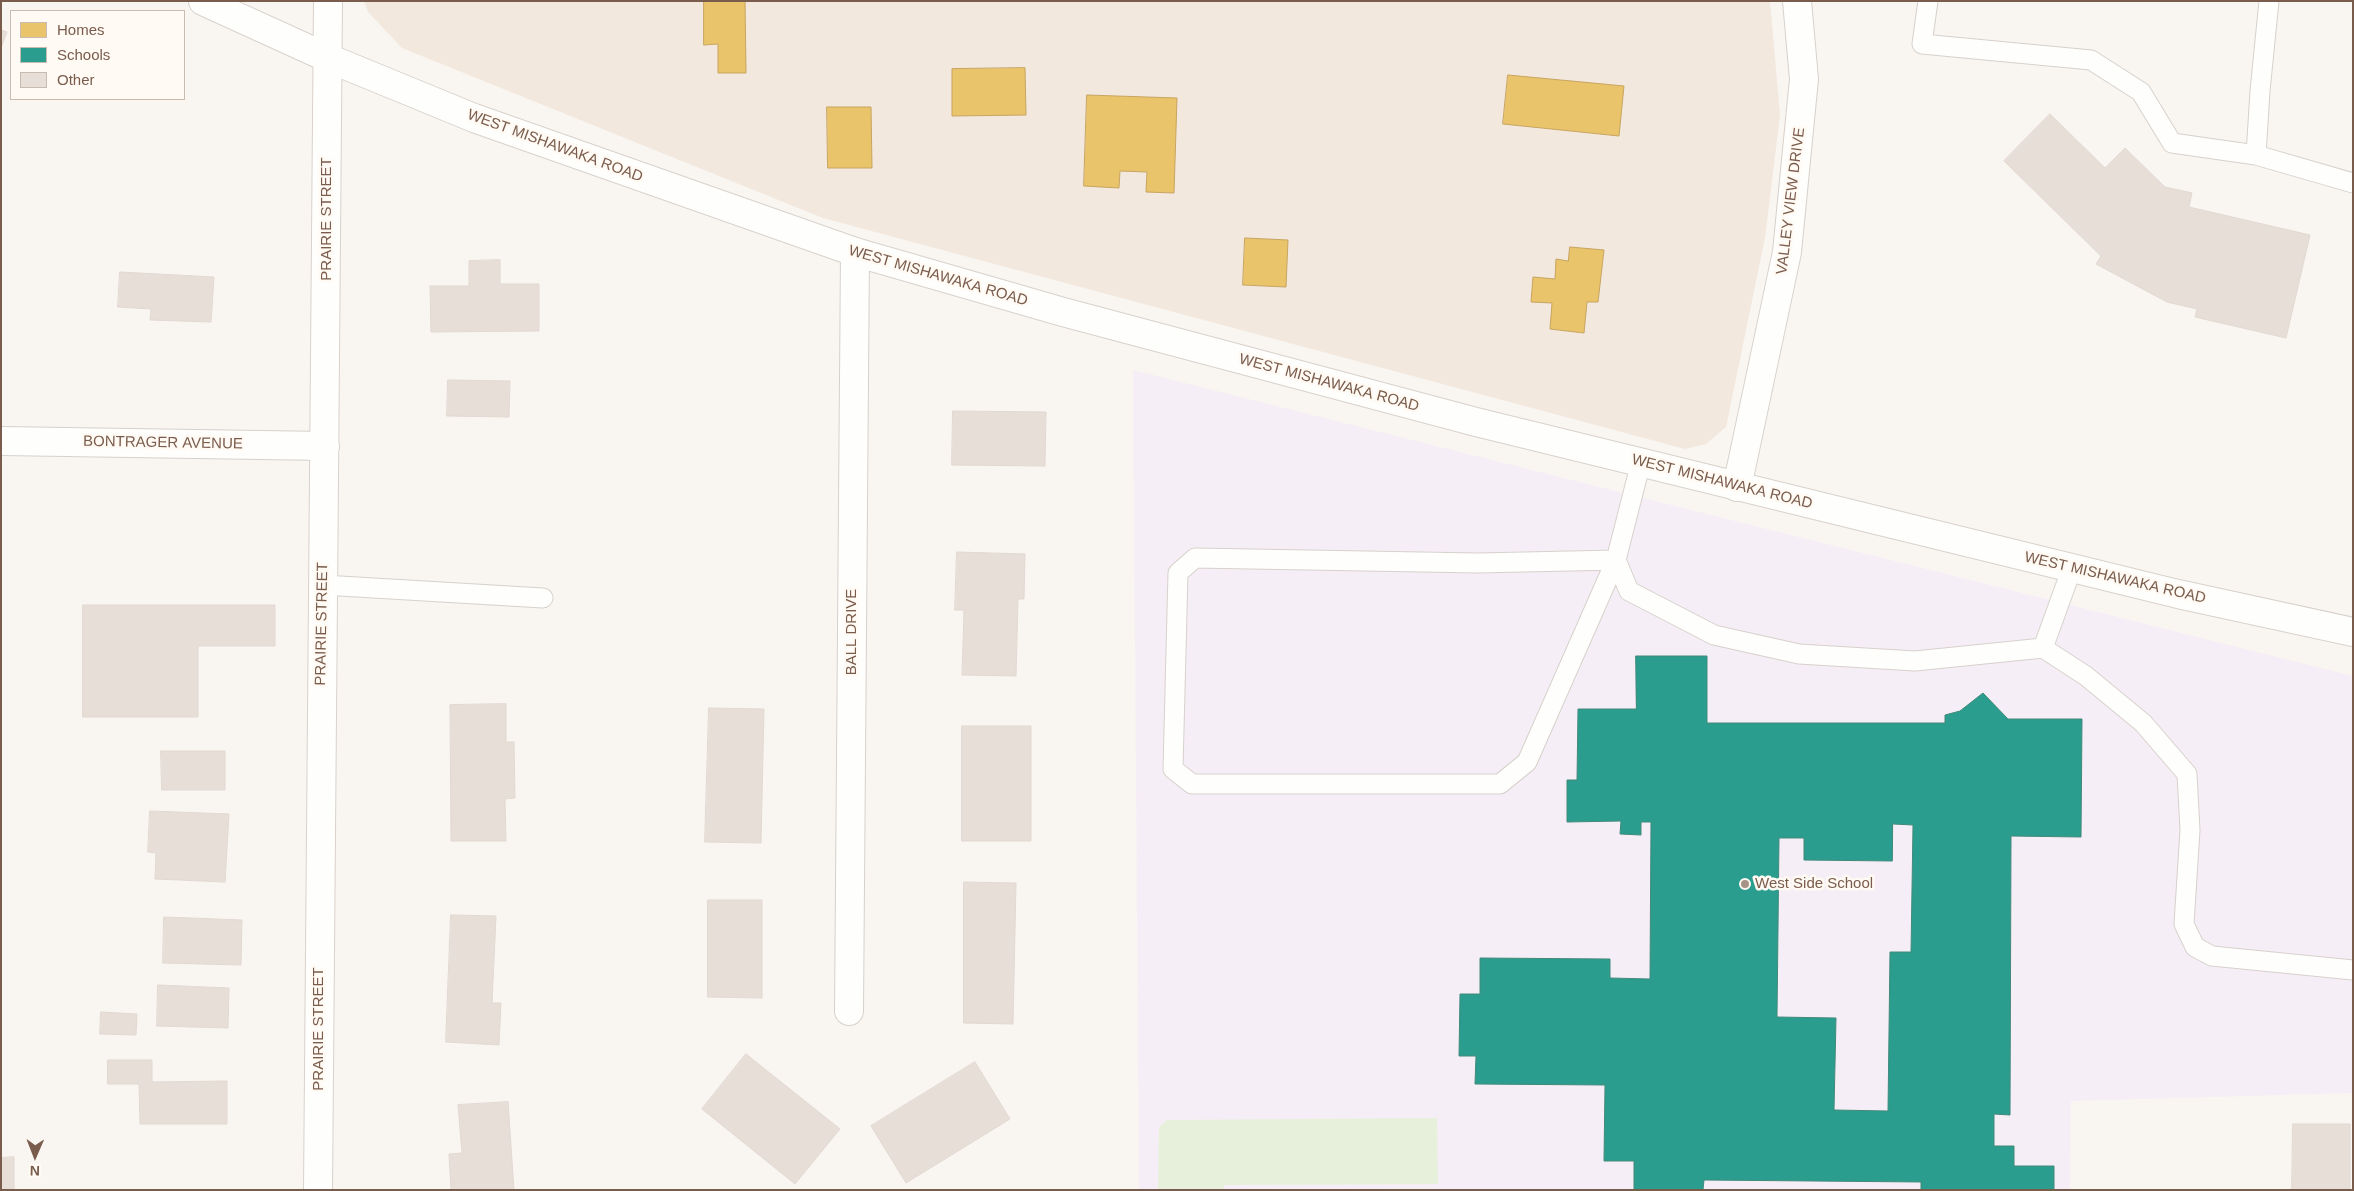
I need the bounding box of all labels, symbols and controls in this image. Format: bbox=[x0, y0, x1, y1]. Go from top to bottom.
legend bbox=[10, 10, 185, 100]
text: Homes bbox=[57, 21, 105, 38]
text: Schools bbox=[57, 46, 110, 63]
text: Other bbox=[57, 71, 95, 88]
street label: WEST MISHAWAKA ROAD bbox=[465, 106, 645, 186]
street label: VALLEY VIEW DRIVE bbox=[1773, 126, 1809, 276]
street label: PRAIRIE STREET bbox=[318, 157, 336, 281]
street label: WEST MISHAWAKA ROAD bbox=[846, 242, 1030, 310]
street label: WEST MISHAWAKA ROAD bbox=[1237, 350, 1421, 416]
street label: BONTRAGER AVENUE bbox=[83, 433, 243, 453]
street label: WEST MISHAWAKA ROAD bbox=[1630, 451, 1814, 513]
street label: WEST MISHAWAKA ROAD bbox=[2023, 548, 2207, 608]
street label: PRAIRIE STREET bbox=[312, 562, 332, 686]
street label: BALL DRIVE bbox=[843, 589, 861, 675]
place label: West Side School bbox=[1755, 875, 1873, 893]
marker: West Side School bbox=[1739, 878, 1751, 890]
street label: PRAIRIE STREET bbox=[310, 967, 328, 1091]
north arrow bbox=[10, 1131, 60, 1181]
text: N bbox=[30, 1163, 40, 1179]

